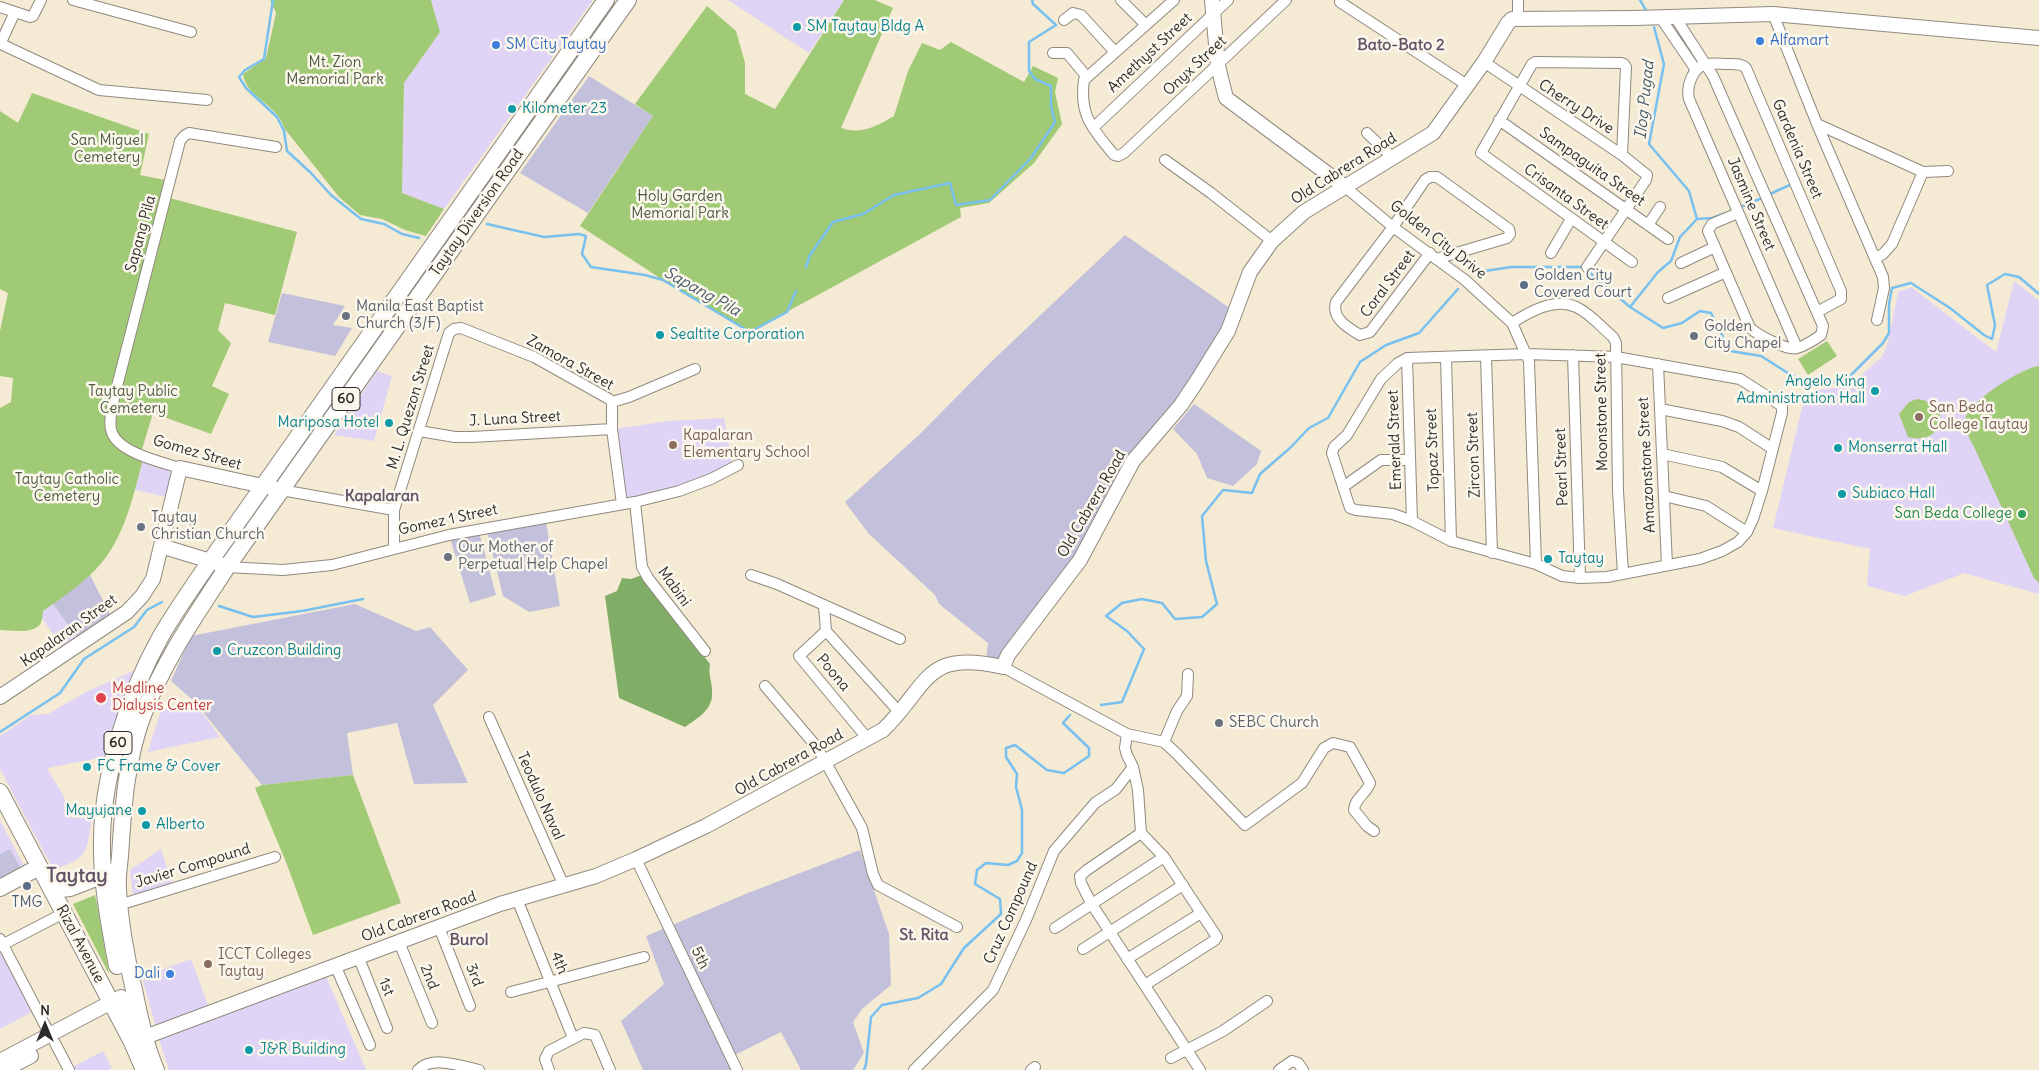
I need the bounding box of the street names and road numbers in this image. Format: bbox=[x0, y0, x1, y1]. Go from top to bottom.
street label: Amethyst Street bbox=[1104, 9, 1196, 97]
street label: Onyx Street bbox=[1160, 32, 1230, 100]
street label: Cherry Drive bbox=[1535, 76, 1617, 138]
street label: Gardenia Street bbox=[1768, 97, 1826, 201]
street label: Sampaguita Street bbox=[1536, 124, 1648, 210]
street label: Old Cabrera Road bbox=[1288, 129, 1400, 209]
street label: Taytay Diversion Road bbox=[426, 146, 528, 280]
street label: Jasmine Street bbox=[1723, 155, 1779, 253]
street label: Crisanta Street bbox=[1520, 160, 1612, 234]
street label: Sapang Pila bbox=[122, 194, 160, 274]
street label: Golden City Drive bbox=[1386, 197, 1490, 283]
street label: Coral Street bbox=[1357, 247, 1419, 321]
street label: Zamora Street bbox=[523, 332, 617, 394]
street label: M. L. Quezon Street bbox=[383, 342, 439, 472]
street label: Moonstone Street bbox=[1592, 353, 1612, 471]
road number: 60 bbox=[332, 388, 360, 410]
street label: Emerald Street bbox=[1384, 390, 1406, 490]
street label: Amazonstone Street bbox=[1634, 397, 1660, 533]
street label: J. Luna Street bbox=[469, 408, 561, 430]
street label: Topaz Street bbox=[1423, 408, 1443, 492]
street label: Zircon Street bbox=[1464, 412, 1484, 498]
street label: Pearl Street bbox=[1552, 428, 1572, 506]
street label: Gomez Street bbox=[151, 432, 243, 474]
street label: Old Cabrera Road bbox=[1054, 447, 1130, 561]
street label: Gomez 1 Street bbox=[397, 501, 499, 539]
street label: Mabini bbox=[654, 564, 694, 610]
street label: Kapalaran Street bbox=[17, 591, 121, 671]
street label: Poona bbox=[812, 651, 854, 695]
street label: Old Cabrera Road bbox=[732, 726, 846, 800]
road number: 60 bbox=[104, 731, 132, 754]
street label: Teodulo Naval bbox=[513, 749, 567, 843]
street label: Javier Compound bbox=[133, 840, 253, 892]
street label: Cruz Compound bbox=[980, 859, 1042, 967]
street label: Old Cabrera Road bbox=[359, 888, 479, 946]
street label: Rizal Avenue bbox=[52, 902, 108, 986]
street label: 5th bbox=[687, 944, 713, 972]
street label: 4th bbox=[546, 949, 572, 977]
street label: 3rd bbox=[461, 961, 487, 989]
street label: 2nd bbox=[416, 962, 442, 992]
street label: 1st bbox=[374, 975, 398, 999]

